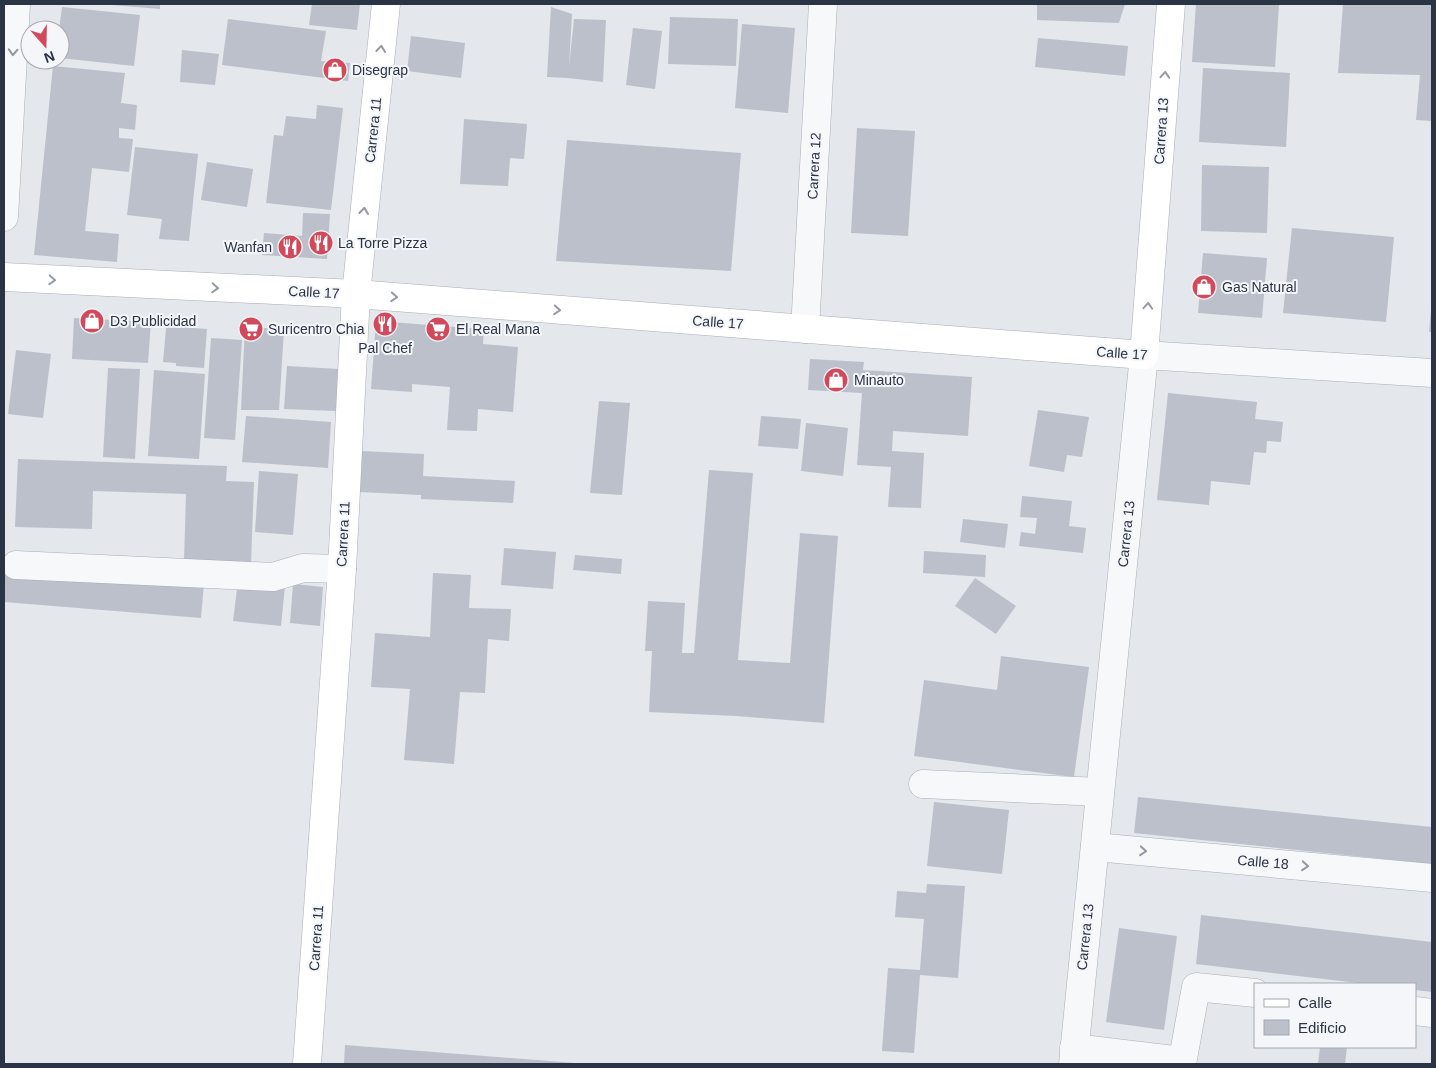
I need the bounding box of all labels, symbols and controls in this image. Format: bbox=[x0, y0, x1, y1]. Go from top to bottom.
north arrow bbox=[20, 20, 70, 70]
one-way arrow bbox=[375, 45, 386, 53]
text: N bbox=[42, 48, 57, 66]
one-way arrow bbox=[8, 49, 19, 57]
shop icon: Disegrap bbox=[322, 57, 348, 83]
place label: Disegrap bbox=[352, 62, 408, 78]
one-way arrow bbox=[1160, 70, 1171, 78]
street label: Carrera 11 bbox=[362, 96, 384, 164]
street label: Carrera 13 bbox=[1151, 97, 1171, 165]
street label: Carrera 12 bbox=[804, 132, 824, 200]
one-way arrow bbox=[358, 207, 369, 215]
restaurant icon: La Torre Pizza bbox=[308, 230, 334, 256]
restaurant icon: Wanfan bbox=[277, 234, 303, 260]
place label: La Torre Pizza bbox=[338, 235, 427, 251]
place label: Wanfan bbox=[224, 239, 272, 255]
one-way arrow bbox=[49, 274, 57, 285]
shop icon: Gas Natural bbox=[1191, 274, 1217, 300]
place label: Gas Natural bbox=[1222, 279, 1297, 295]
one-way arrow bbox=[211, 282, 219, 293]
street label: Calle 17 bbox=[288, 283, 340, 301]
one-way arrow bbox=[391, 292, 399, 303]
one-way arrow bbox=[1142, 302, 1153, 310]
one-way arrow bbox=[553, 304, 561, 315]
shop icon: D3 Publicidad bbox=[79, 308, 105, 334]
restaurant icon: Pal Chef bbox=[372, 311, 398, 337]
street label: Calle 17 bbox=[692, 312, 744, 332]
place label: D3 Publicidad bbox=[110, 313, 196, 329]
supermarket icon: Suricentro Chia bbox=[238, 316, 264, 342]
supermarket icon: El Real Mana bbox=[425, 316, 451, 342]
place label: Suricentro Chia bbox=[268, 321, 365, 337]
place label: El Real Mana bbox=[456, 321, 540, 337]
place label: Pal Chef bbox=[358, 340, 412, 356]
street label: Calle 17 bbox=[1096, 343, 1148, 363]
shop icon: Minauto bbox=[823, 367, 849, 393]
place label: Minauto bbox=[854, 372, 904, 388]
street label: Carrera 11 bbox=[333, 500, 353, 567]
street label: Carrera 13 bbox=[1115, 500, 1137, 568]
one-way arrow bbox=[1139, 845, 1147, 856]
street label: Calle 18 bbox=[1237, 852, 1289, 872]
one-way arrow bbox=[1301, 860, 1309, 871]
street label: Carrera 13 bbox=[1074, 903, 1096, 971]
street label: Carrera 11 bbox=[306, 904, 326, 971]
legend bbox=[1254, 983, 1416, 1048]
text: Calle bbox=[1298, 994, 1332, 1011]
text: Edificio bbox=[1298, 1019, 1346, 1036]

